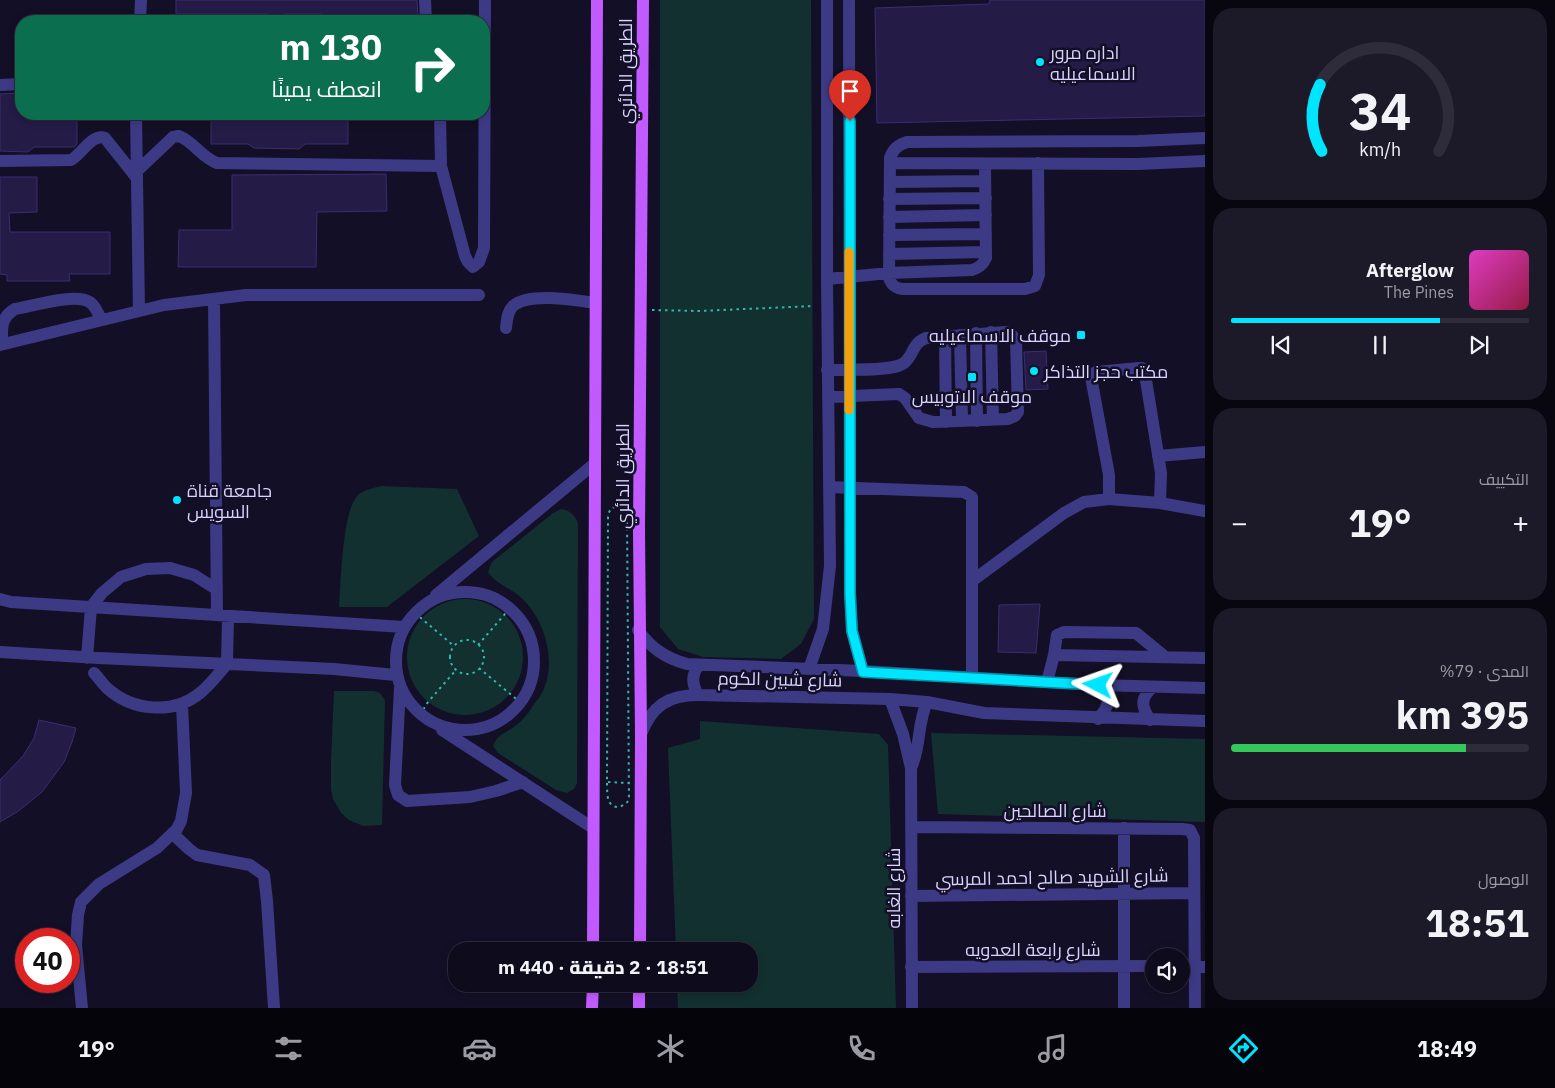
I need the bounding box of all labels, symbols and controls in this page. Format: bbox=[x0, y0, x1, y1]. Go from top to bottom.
street label: الطريق الدائري bbox=[614, 18, 640, 124]
text: 130 m bbox=[279, 24, 382, 70]
icon: right bbox=[400, 35, 465, 100]
place label: اداره مرور الاسماعيليه bbox=[1049, 41, 1136, 85]
marker: اداره مرور الاسماعيليه bbox=[1034, 56, 1046, 68]
pin bbox=[829, 70, 871, 121]
text: انعطف يمينًا bbox=[271, 74, 382, 103]
icon: arrive bbox=[836, 77, 864, 105]
text: 34 bbox=[1349, 77, 1411, 144]
text: km/h bbox=[1359, 138, 1401, 161]
text: Afterglow bbox=[1366, 258, 1454, 282]
text: The Pines bbox=[1384, 282, 1454, 302]
place label: موقف الاسماعيليه bbox=[929, 324, 1071, 347]
marker: موقف الاسماعيليه bbox=[1075, 329, 1087, 341]
icon: previous bbox=[1267, 331, 1295, 359]
icon: pause bbox=[1366, 331, 1394, 359]
icon: next bbox=[1465, 331, 1493, 359]
place label: مكتب حجز التذاكر bbox=[1043, 360, 1168, 383]
marker: مكتب حجز التذاكر bbox=[1028, 365, 1040, 377]
marker: موقف الاتوبيس bbox=[966, 371, 978, 383]
place label: موقف الاتوبيس bbox=[912, 385, 1032, 408]
street label: الطريق الدائري bbox=[611, 423, 637, 529]
text: التكييف bbox=[1479, 469, 1529, 489]
place label: جامعة قناة السويس bbox=[187, 479, 272, 523]
marker: جامعة قناة السويس bbox=[171, 494, 183, 506]
text: 19° bbox=[1348, 498, 1412, 547]
text: − bbox=[1231, 504, 1248, 541]
text: + bbox=[1512, 504, 1529, 541]
position arrow bbox=[1071, 658, 1123, 710]
text: المدى · 79% bbox=[1440, 661, 1529, 681]
street label: شارع شبين الكوم bbox=[717, 666, 843, 693]
text: 395 km bbox=[1396, 690, 1529, 739]
street label: شارع الصالحين bbox=[1003, 799, 1107, 823]
street label: شارع الغابه bbox=[882, 848, 906, 928]
street label: شارع الشهيد صالح احمد المرسي bbox=[935, 863, 1169, 893]
text: الوصول bbox=[1478, 869, 1529, 889]
text: 18:51 bbox=[1425, 898, 1529, 947]
speed limit sign: 40 bbox=[15, 928, 80, 993]
street label: شارع رابعة العدويه bbox=[965, 938, 1101, 962]
map controls bbox=[1145, 948, 1190, 993]
button: sound bbox=[1145, 948, 1190, 993]
text: 18:51 · 2 دقيقة · 440 m bbox=[498, 955, 708, 979]
icon: filters bbox=[271, 1031, 306, 1066]
icon: car bbox=[462, 1031, 497, 1066]
icon: climate bbox=[653, 1031, 688, 1066]
icon: phone bbox=[844, 1031, 879, 1066]
icon: music bbox=[1035, 1031, 1070, 1066]
icon: directions bbox=[1226, 1031, 1261, 1066]
text: 19° bbox=[78, 1034, 115, 1063]
text: 18:49 bbox=[1417, 1034, 1477, 1063]

